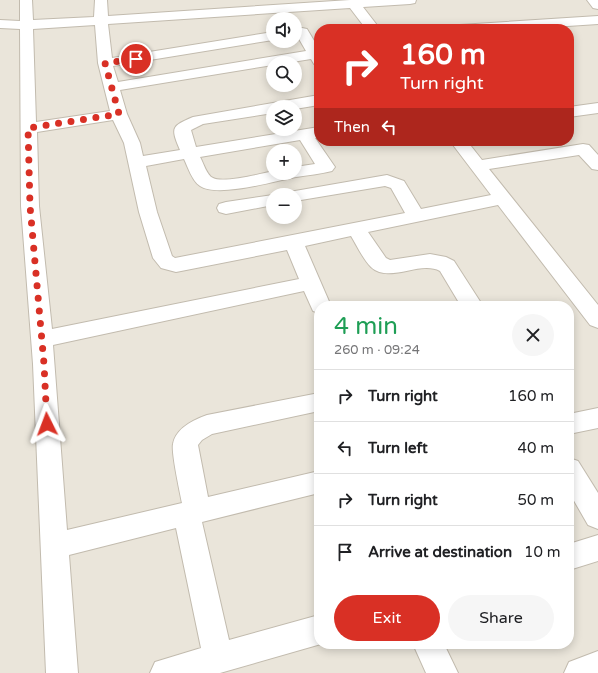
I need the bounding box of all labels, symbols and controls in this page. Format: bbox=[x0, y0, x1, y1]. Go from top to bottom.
map controls bbox=[266, 12, 302, 224]
button: sound bbox=[266, 12, 302, 48]
text: 160 m bbox=[400, 38, 486, 72]
icon: right bbox=[334, 40, 386, 92]
pin bbox=[119, 42, 153, 76]
icon: arrive bbox=[125, 48, 147, 70]
button: search bbox=[266, 56, 302, 92]
text: Turn right bbox=[400, 72, 484, 94]
button: layers bbox=[266, 100, 302, 136]
icon: left bbox=[378, 116, 400, 138]
text: Then bbox=[334, 118, 370, 136]
button: + bbox=[266, 144, 302, 180]
button: − bbox=[266, 188, 302, 224]
text: 4 min bbox=[334, 312, 398, 341]
button: close bbox=[512, 314, 554, 356]
text: 260 m · 09:24 bbox=[334, 342, 420, 358]
icon: right bbox=[334, 385, 356, 407]
text: Turn right bbox=[368, 387, 438, 405]
text: 160 m bbox=[508, 387, 554, 405]
position arrow bbox=[26, 403, 68, 445]
icon: left bbox=[334, 437, 356, 459]
text: Turn left bbox=[368, 439, 428, 457]
text: 40 m bbox=[517, 439, 554, 457]
icon: right bbox=[334, 489, 356, 511]
text: Turn right bbox=[368, 491, 438, 509]
text: 50 m bbox=[517, 491, 554, 509]
icon: arrive bbox=[334, 541, 356, 563]
text: Arrive at destination bbox=[368, 543, 512, 561]
text: 10 m bbox=[524, 543, 561, 561]
button: Exit bbox=[334, 595, 440, 641]
button: Share bbox=[448, 595, 554, 641]

